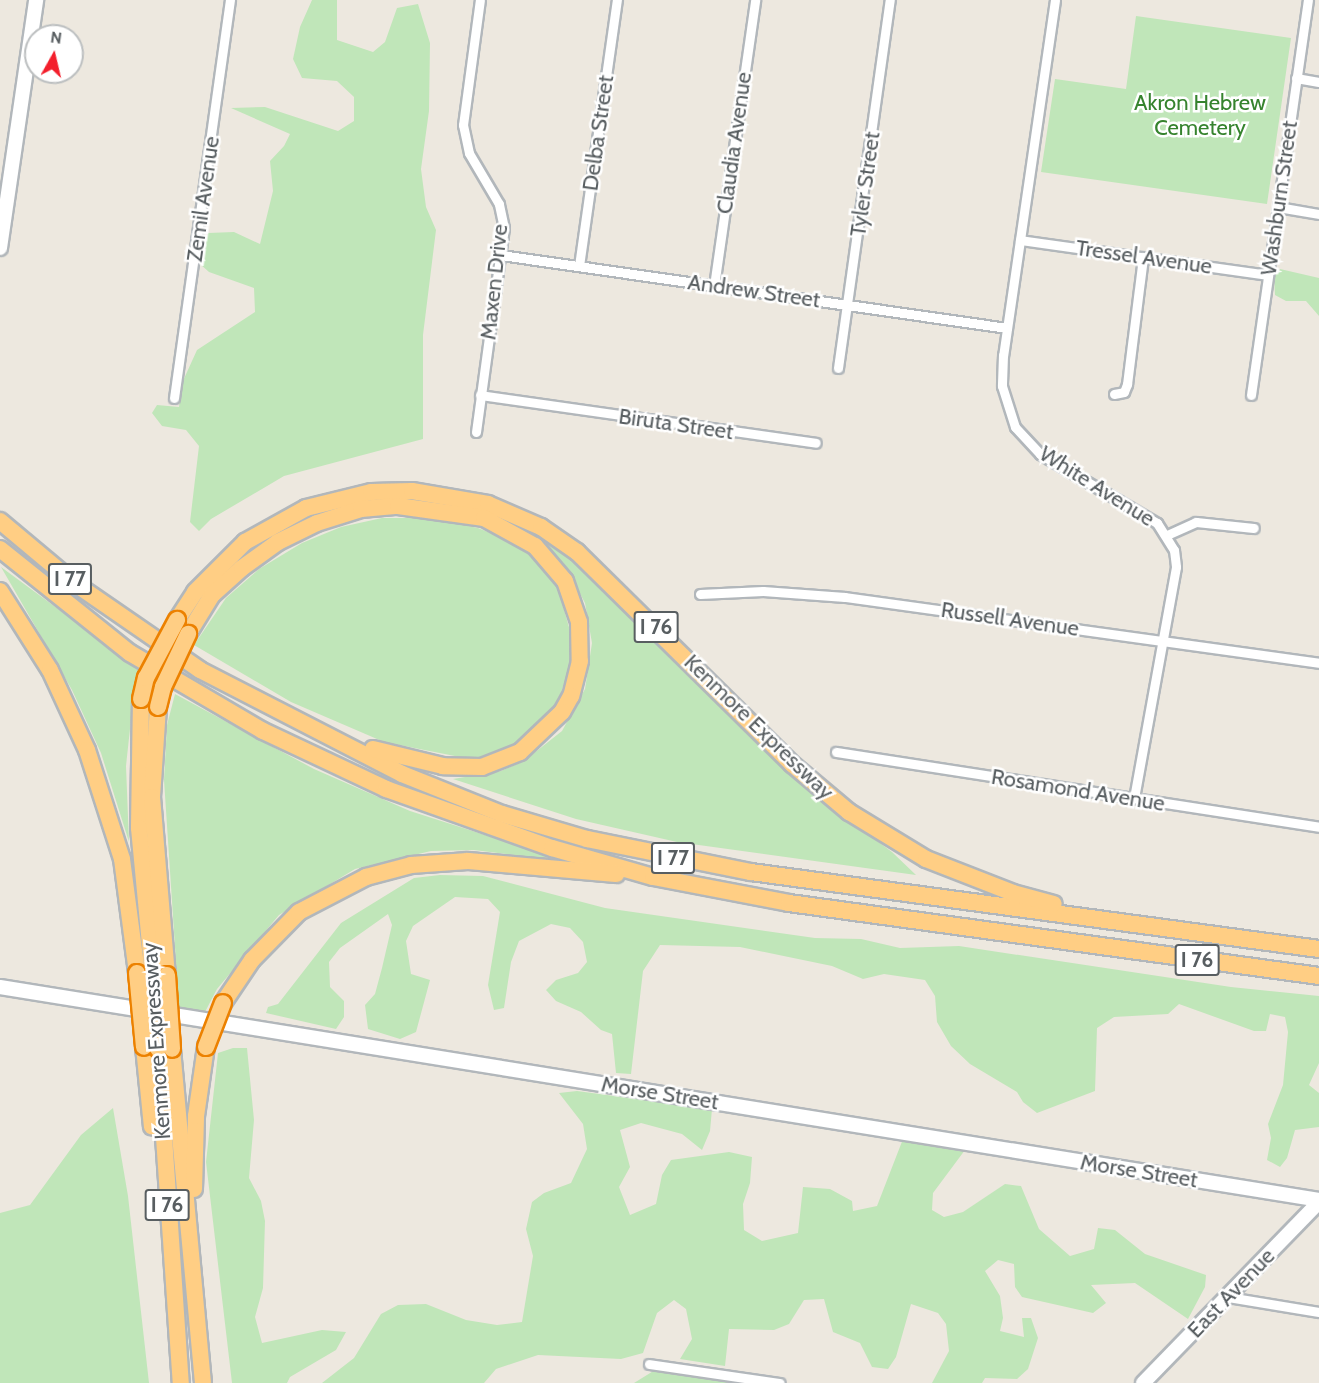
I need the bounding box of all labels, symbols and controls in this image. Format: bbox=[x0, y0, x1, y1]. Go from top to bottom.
north arrow bbox=[24, 24, 84, 84]
text: N bbox=[49, 27, 63, 48]
street label: Claudia Avenue bbox=[711, 70, 757, 216]
street label: Delba Street bbox=[577, 73, 619, 193]
park label: Akron Hebrew Cemetery bbox=[1134, 89, 1266, 140]
street label: Washburn Street bbox=[1255, 119, 1303, 277]
street label: Tyler Street bbox=[845, 130, 885, 238]
street label: Zemil Avenue bbox=[181, 134, 225, 264]
street label: Maxen Drive bbox=[475, 223, 513, 341]
street label: Tressel Avenue bbox=[1074, 234, 1214, 280]
street label: Andrew Street bbox=[686, 269, 822, 313]
street label: Biruta Street bbox=[617, 403, 735, 445]
street label: White Avenue bbox=[1035, 440, 1159, 532]
road number: I 77 bbox=[48, 561, 92, 597]
street label: Russell Avenue bbox=[939, 596, 1081, 642]
road number: I 76 bbox=[634, 609, 678, 645]
street label: Kenmore Expressway bbox=[679, 649, 839, 805]
street label: Rosamond Avenue bbox=[989, 763, 1167, 817]
road number: I 77 bbox=[650, 840, 696, 876]
street label: Kenmore Expressway bbox=[136, 941, 176, 1141]
road number: I 76 bbox=[1174, 942, 1220, 978]
street label: Morse Street bbox=[599, 1071, 721, 1115]
street label: Morse Street bbox=[1078, 1149, 1200, 1193]
road number: I 76 bbox=[144, 1187, 190, 1223]
street label: East Avenue bbox=[1182, 1243, 1280, 1343]

